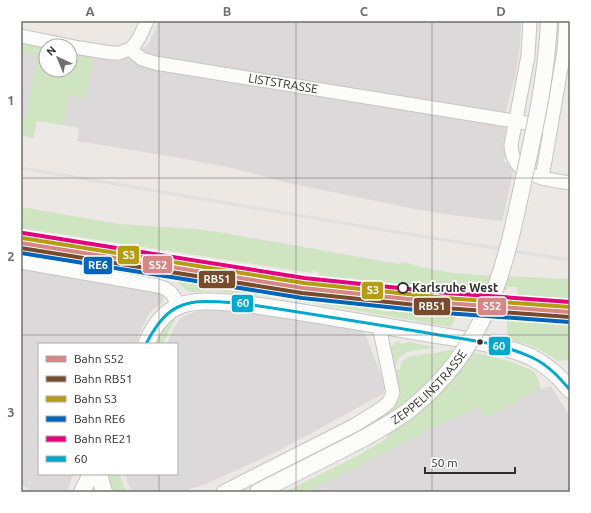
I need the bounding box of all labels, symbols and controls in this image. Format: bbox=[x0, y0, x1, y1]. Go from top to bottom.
text: A bbox=[85, 4, 95, 18]
text: B bbox=[223, 4, 232, 18]
text: C bbox=[360, 4, 369, 18]
text: D bbox=[496, 4, 506, 18]
north arrow bbox=[38, 38, 78, 78]
text: N bbox=[44, 44, 58, 58]
street label: LISTSTRASSE bbox=[247, 71, 319, 95]
text: 1 bbox=[7, 93, 15, 107]
line badge: S3 bbox=[117, 245, 140, 265]
text: 2 bbox=[7, 249, 15, 263]
text: S3 bbox=[123, 249, 135, 261]
line badge: S52 bbox=[142, 255, 173, 274]
line badge: RE6 bbox=[83, 256, 113, 275]
text: RE6 bbox=[88, 259, 108, 271]
text: S52 bbox=[149, 259, 167, 271]
line badge: RB51 bbox=[198, 270, 236, 289]
text: RB51 bbox=[204, 273, 230, 285]
line badge: S3 bbox=[361, 281, 384, 300]
place label: Karlsruhe West bbox=[412, 281, 498, 294]
marker: Karlsruhe West bbox=[397, 282, 409, 294]
text: S3 bbox=[367, 284, 379, 296]
line badge: 60 bbox=[231, 294, 254, 313]
text: 60 bbox=[237, 297, 249, 309]
line badge: RB51 bbox=[413, 297, 451, 316]
line badge: S52 bbox=[477, 297, 507, 316]
text: RB51 bbox=[419, 300, 445, 312]
text: S52 bbox=[483, 300, 501, 312]
line badge: 60 bbox=[488, 336, 511, 356]
unlabelled marker bbox=[475, 337, 485, 347]
text: 60 bbox=[493, 340, 505, 352]
legend bbox=[38, 343, 178, 475]
street label: ZEPPELINSTRASSE bbox=[389, 347, 469, 426]
text: Bahn S52 bbox=[74, 352, 124, 365]
text: Bahn RB51 bbox=[74, 372, 133, 385]
text: Bahn S3 bbox=[74, 392, 117, 405]
text: 3 bbox=[7, 405, 15, 419]
text: Bahn RE6 bbox=[74, 412, 125, 425]
text: Bahn RE21 bbox=[74, 432, 132, 445]
scale bar bbox=[425, 449, 515, 475]
text: 60 bbox=[74, 452, 88, 465]
text: 50 m bbox=[431, 456, 458, 469]

